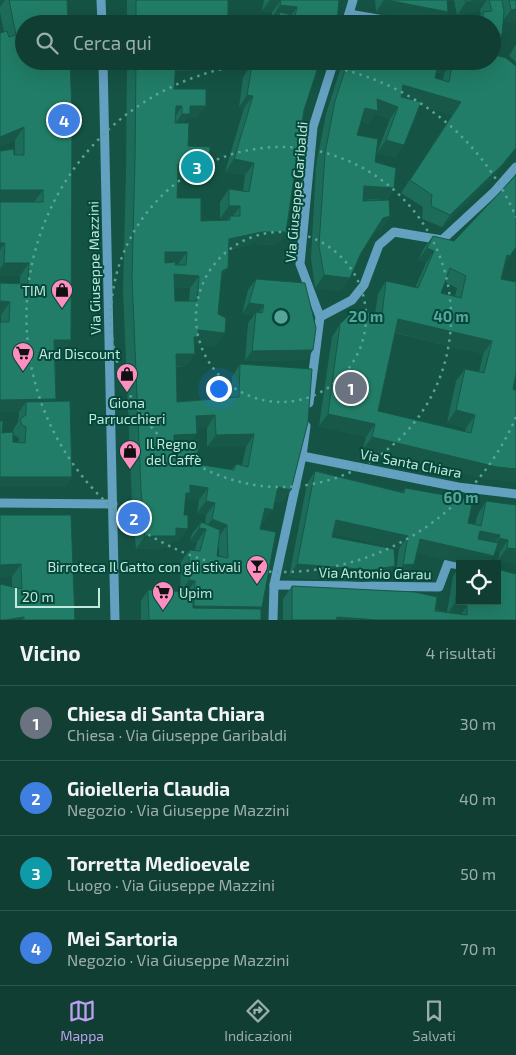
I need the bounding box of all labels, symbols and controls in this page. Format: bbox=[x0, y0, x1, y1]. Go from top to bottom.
search box bbox=[15, 15, 501, 70]
icon: search bbox=[33, 29, 61, 57]
text: Cerca qui bbox=[73, 31, 152, 54]
pin: 4 bbox=[48, 101, 80, 139]
street label: Via Giuseppe Garibaldi bbox=[281, 121, 311, 263]
pin: 3 bbox=[181, 148, 213, 186]
street label: Via Giuseppe Mazzini bbox=[84, 201, 104, 335]
shop icon: TIM bbox=[50, 278, 74, 309]
place label: TIM bbox=[22, 282, 46, 299]
text: 20 m bbox=[349, 307, 383, 325]
text: 40 m bbox=[433, 307, 469, 325]
centre of rings bbox=[272, 308, 290, 326]
supermarket icon: Ard Discount bbox=[11, 341, 35, 372]
place label: Ard Discount bbox=[39, 345, 120, 362]
shop icon: Giona Parrucchieri bbox=[115, 362, 139, 393]
pin: 1 bbox=[335, 369, 367, 407]
your location bbox=[206, 376, 232, 402]
place label: Giona Parrucchieri bbox=[89, 394, 165, 427]
place label: Il Regno del Caffè bbox=[146, 435, 202, 468]
shop icon: Il Regno del Caffè bbox=[118, 439, 142, 470]
street label: Via Santa Chiara bbox=[359, 445, 463, 481]
text: 60 m bbox=[444, 488, 478, 506]
pin: 2 bbox=[118, 499, 150, 537]
bar icon: Birroteca Il Gatto con gli stivali bbox=[245, 554, 269, 585]
place label: Birroteca Il Gatto con gli stivali bbox=[47, 558, 241, 575]
map controls bbox=[456, 560, 501, 605]
button: locate bbox=[456, 560, 501, 605]
street label: Via Antonio Garau bbox=[318, 564, 432, 582]
supermarket icon: Upim bbox=[151, 580, 175, 611]
place label: Upim bbox=[179, 584, 212, 601]
scale bar bbox=[15, 585, 100, 608]
text: 20 m bbox=[22, 588, 54, 605]
text: Vicino bbox=[20, 640, 81, 665]
text: 4 risultati bbox=[425, 643, 496, 662]
text: Chiesa di Santa Chiara bbox=[67, 702, 265, 725]
text: 1 bbox=[33, 714, 39, 733]
text: 30 m bbox=[460, 714, 496, 733]
text: Chiesa · Via Giuseppe Garibaldi bbox=[67, 725, 287, 744]
text: Gioielleria Claudia bbox=[67, 777, 230, 800]
text: 2 bbox=[31, 789, 41, 808]
text: 40 m bbox=[459, 789, 496, 808]
text: Negozio · Via Giuseppe Mazzini bbox=[67, 800, 290, 819]
text: Torretta Medioevale bbox=[67, 852, 250, 875]
text: 3 bbox=[31, 864, 41, 883]
text: 50 m bbox=[460, 864, 496, 883]
text: Luogo · Via Giuseppe Mazzini bbox=[67, 875, 275, 894]
text: Mei Sartoria bbox=[67, 927, 178, 950]
text: 4 bbox=[31, 939, 41, 958]
text: 70 m bbox=[461, 939, 496, 958]
text: Negozio · Via Giuseppe Mazzini bbox=[67, 950, 290, 969]
tab: Mappa bbox=[60, 997, 104, 1044]
tab: Indicazioni bbox=[224, 997, 292, 1044]
tab: Salvati bbox=[413, 997, 456, 1044]

